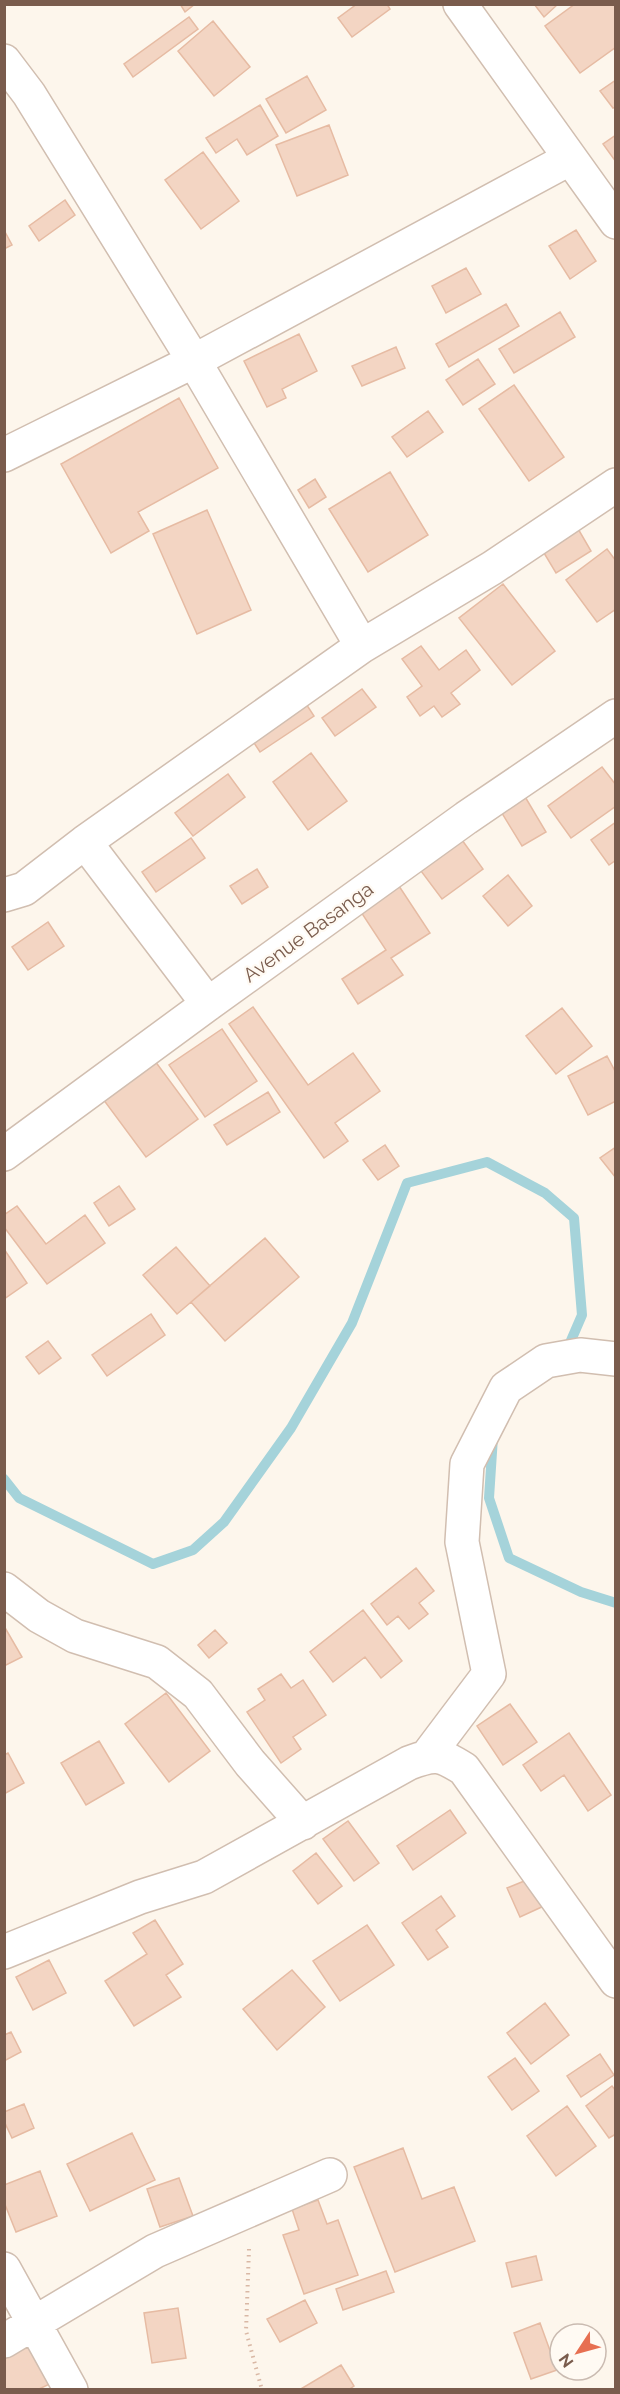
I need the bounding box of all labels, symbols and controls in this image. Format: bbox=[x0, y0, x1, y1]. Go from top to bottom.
street label: Avenue Basanga bbox=[238, 877, 378, 987]
north arrow bbox=[548, 2322, 608, 2382]
text: N bbox=[555, 2350, 578, 2371]

